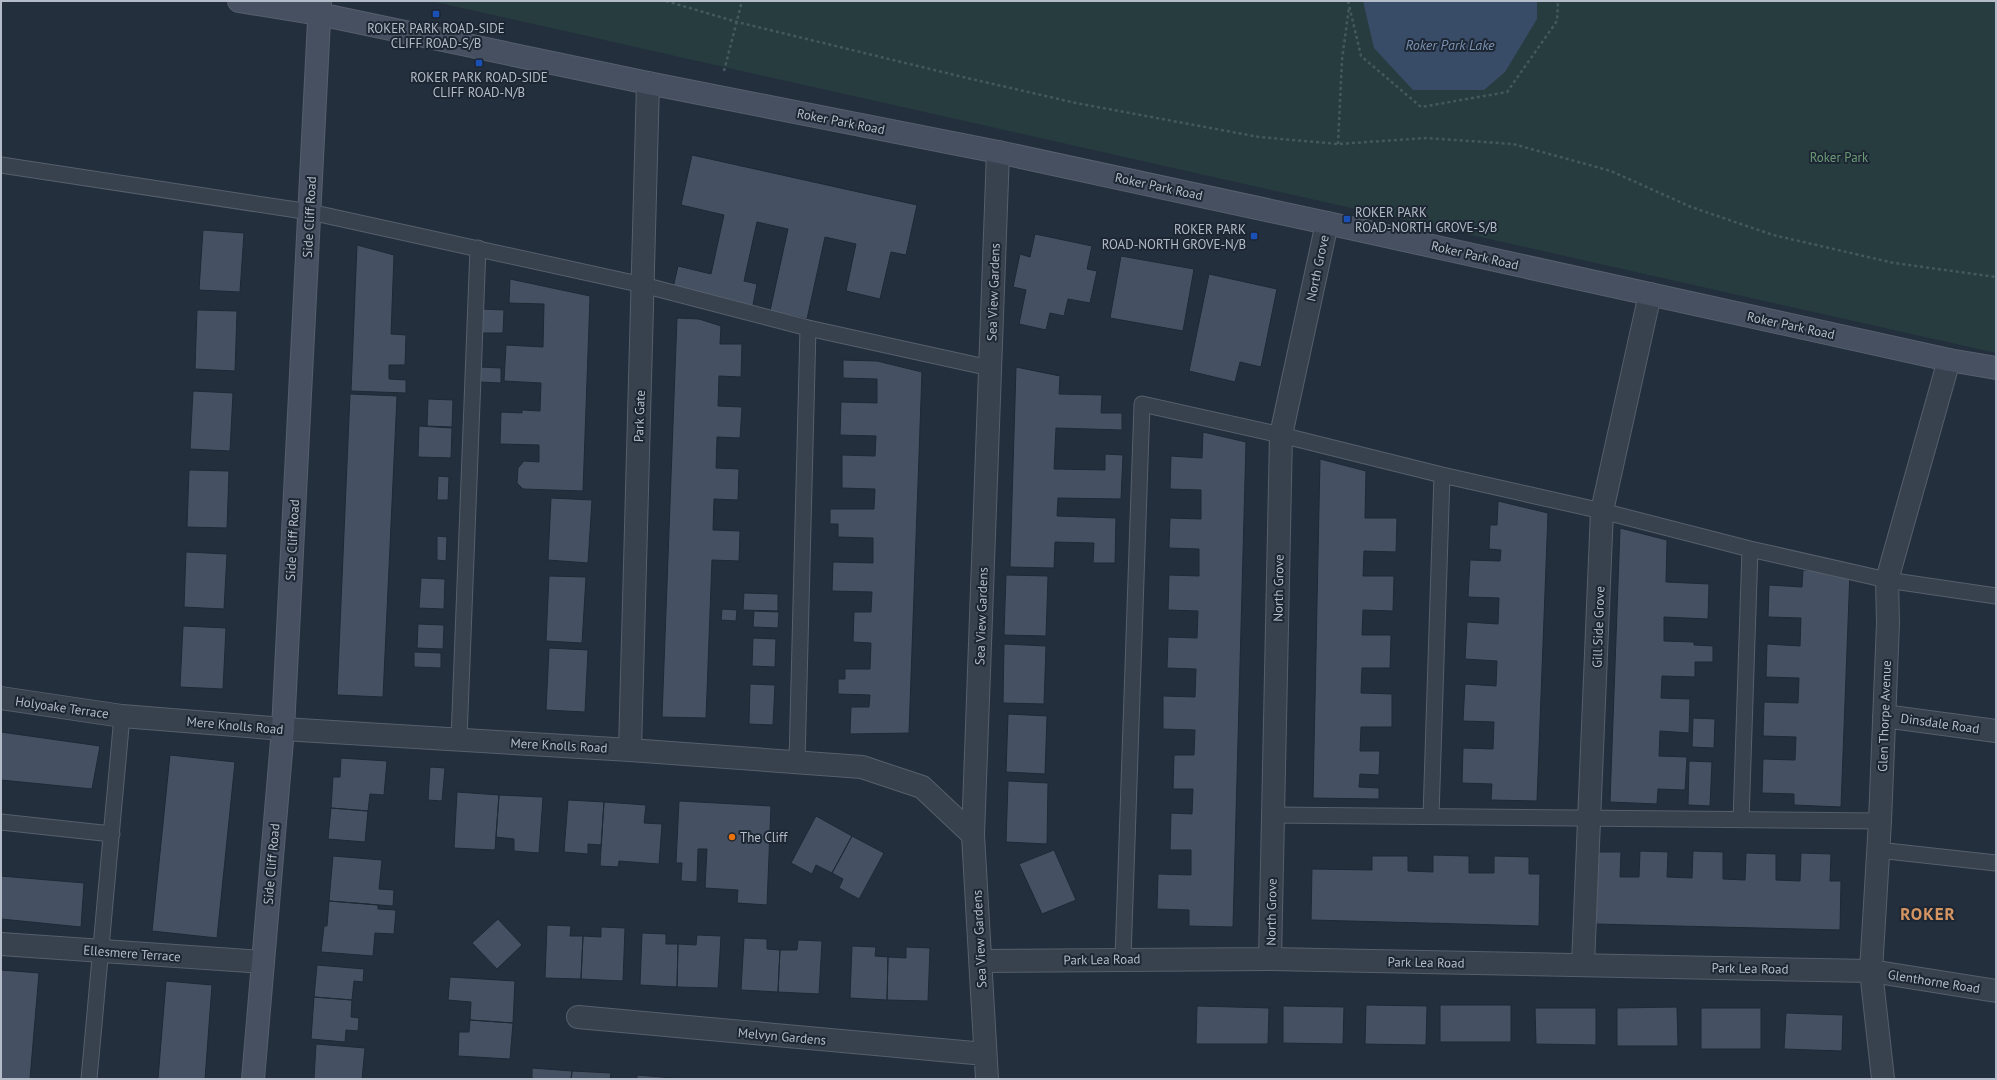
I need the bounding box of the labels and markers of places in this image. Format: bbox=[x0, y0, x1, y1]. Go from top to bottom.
marker: ROKER PARK ROAD-SIDE CLIFF ROAD-S/B bbox=[431, 9, 441, 19]
place label: ROKER PARK ROAD-SIDE CLIFF ROAD-S/B bbox=[367, 20, 505, 52]
marker: ROKER PARK ROAD-SIDE CLIFF ROAD-N/B bbox=[474, 58, 484, 68]
place label: ROKER PARK ROAD-SIDE CLIFF ROAD-N/B bbox=[410, 69, 548, 101]
place label: ROKER PARK ROAD-NORTH GROVE-S/B bbox=[1355, 204, 1497, 236]
marker: ROKER PARK ROAD-NORTH GROVE-S/B bbox=[1342, 214, 1352, 224]
place label: ROKER PARK ROAD-NORTH GROVE-N/B bbox=[1102, 221, 1246, 253]
marker: ROKER PARK ROAD-NORTH GROVE-N/B bbox=[1249, 231, 1259, 241]
place label: The Cliff bbox=[740, 829, 788, 846]
marker: The Cliff bbox=[727, 832, 737, 842]

